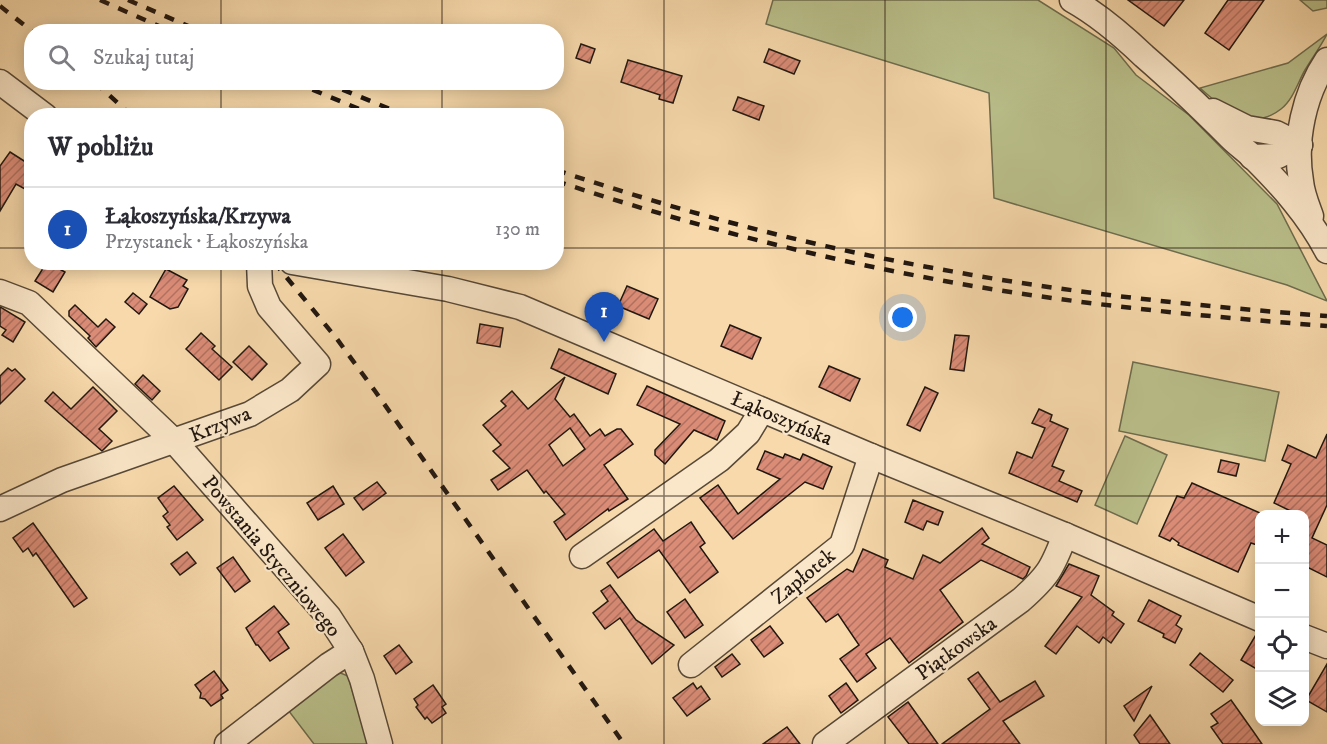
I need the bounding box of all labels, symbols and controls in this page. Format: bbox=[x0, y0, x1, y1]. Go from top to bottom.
search box bbox=[24, 24, 564, 90]
icon: search bbox=[45, 41, 78, 74]
text: Szukaj tutaj bbox=[93, 44, 194, 71]
text: W pobliżu bbox=[48, 131, 153, 164]
text: Łąkoszyńska/Krzywa bbox=[105, 203, 291, 230]
text: 1 bbox=[64, 217, 71, 242]
text: 130 m bbox=[495, 217, 540, 242]
text: Przystanek · Łąkoszyńska bbox=[105, 230, 308, 255]
pin: 1 bbox=[584, 292, 624, 342]
your location bbox=[888, 303, 917, 332]
street label: Łąkoszyńska bbox=[727, 386, 836, 452]
street label: Krzywa bbox=[186, 401, 255, 449]
street label: Powstania Styczniowego bbox=[196, 471, 346, 643]
map controls bbox=[1255, 510, 1309, 726]
button: + bbox=[1255, 510, 1309, 564]
street label: Zapłotek bbox=[766, 543, 841, 611]
button: − bbox=[1255, 564, 1309, 618]
street label: Piątkowska bbox=[911, 611, 1002, 687]
button: locate bbox=[1255, 618, 1309, 672]
button: layers bbox=[1255, 672, 1309, 726]

